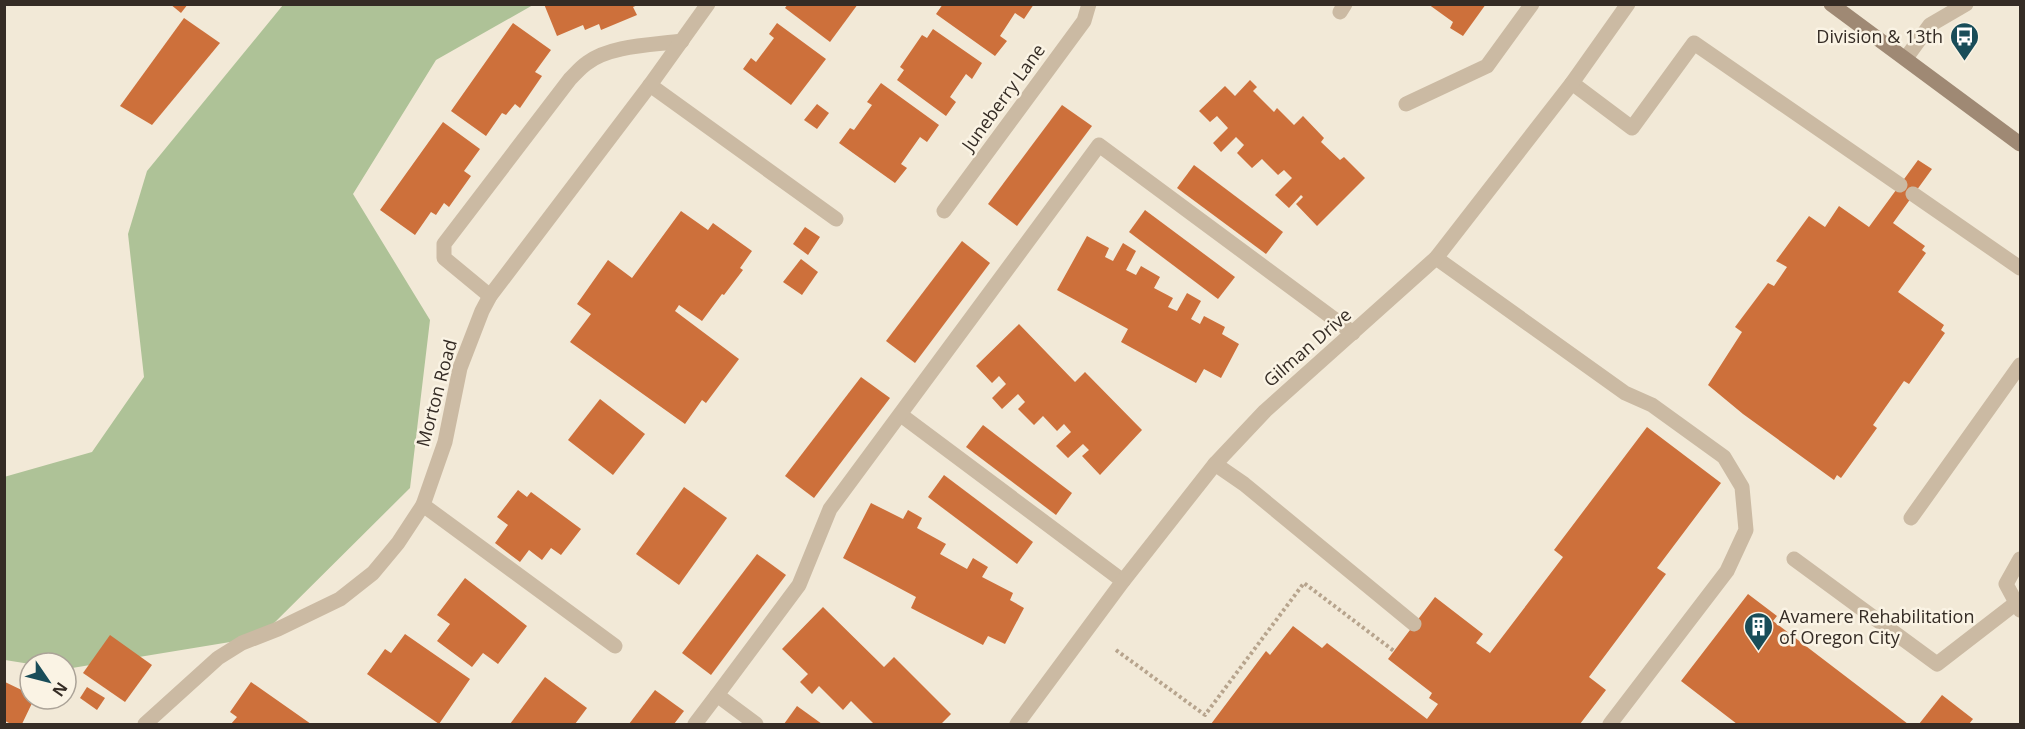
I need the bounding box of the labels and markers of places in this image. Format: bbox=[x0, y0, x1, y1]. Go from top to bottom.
bus stop icon: Division & 13th bbox=[1948, 20, 1980, 62]
place label: Division & 13th bbox=[1816, 24, 1943, 48]
place label: Avamere Rehabilitation of Oregon City bbox=[1779, 604, 1974, 649]
building icon: Avamere Rehabilitation of Oregon City bbox=[1742, 610, 1774, 652]

